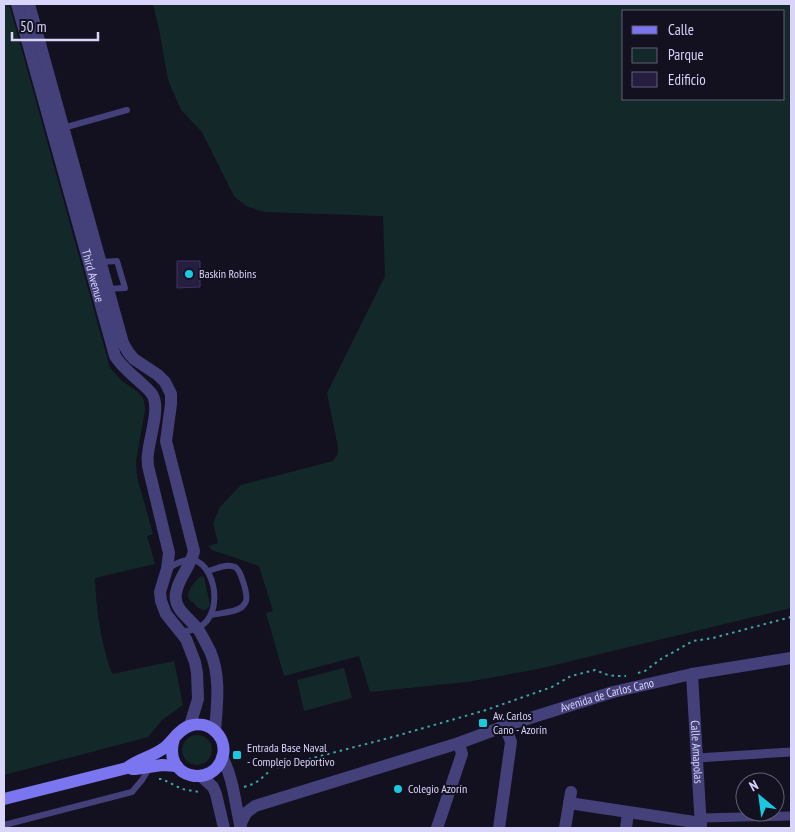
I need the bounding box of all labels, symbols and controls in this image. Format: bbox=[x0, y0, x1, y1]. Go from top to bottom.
scale bar bbox=[12, 10, 99, 42]
legend bbox=[622, 10, 785, 100]
text: 50 m bbox=[20, 17, 46, 36]
text: Calle bbox=[668, 20, 694, 39]
text: Parque bbox=[668, 45, 704, 64]
text: Edificio bbox=[668, 70, 706, 89]
street label: Third Avenue bbox=[79, 247, 108, 304]
place label: Baskin Robins bbox=[199, 266, 256, 281]
marker: Baskin Robins bbox=[183, 268, 195, 280]
street label: Avenida de Carlos Cano bbox=[558, 675, 655, 715]
place label: Av. Carlos Cano - Azorín bbox=[493, 708, 547, 737]
marker: Av. Carlos Cano - Azorín bbox=[477, 717, 489, 729]
street label: Calle Amapolas bbox=[688, 720, 706, 784]
place label: Entrada Base Naval - Complejo Deportivo bbox=[247, 740, 335, 769]
marker: Entrada Base Naval - Complejo Deportivo bbox=[231, 749, 243, 761]
north arrow bbox=[735, 772, 785, 822]
text: N bbox=[746, 776, 761, 795]
place label: Colegio Azorín bbox=[408, 781, 467, 796]
marker: Colegio Azorín bbox=[392, 783, 404, 795]

